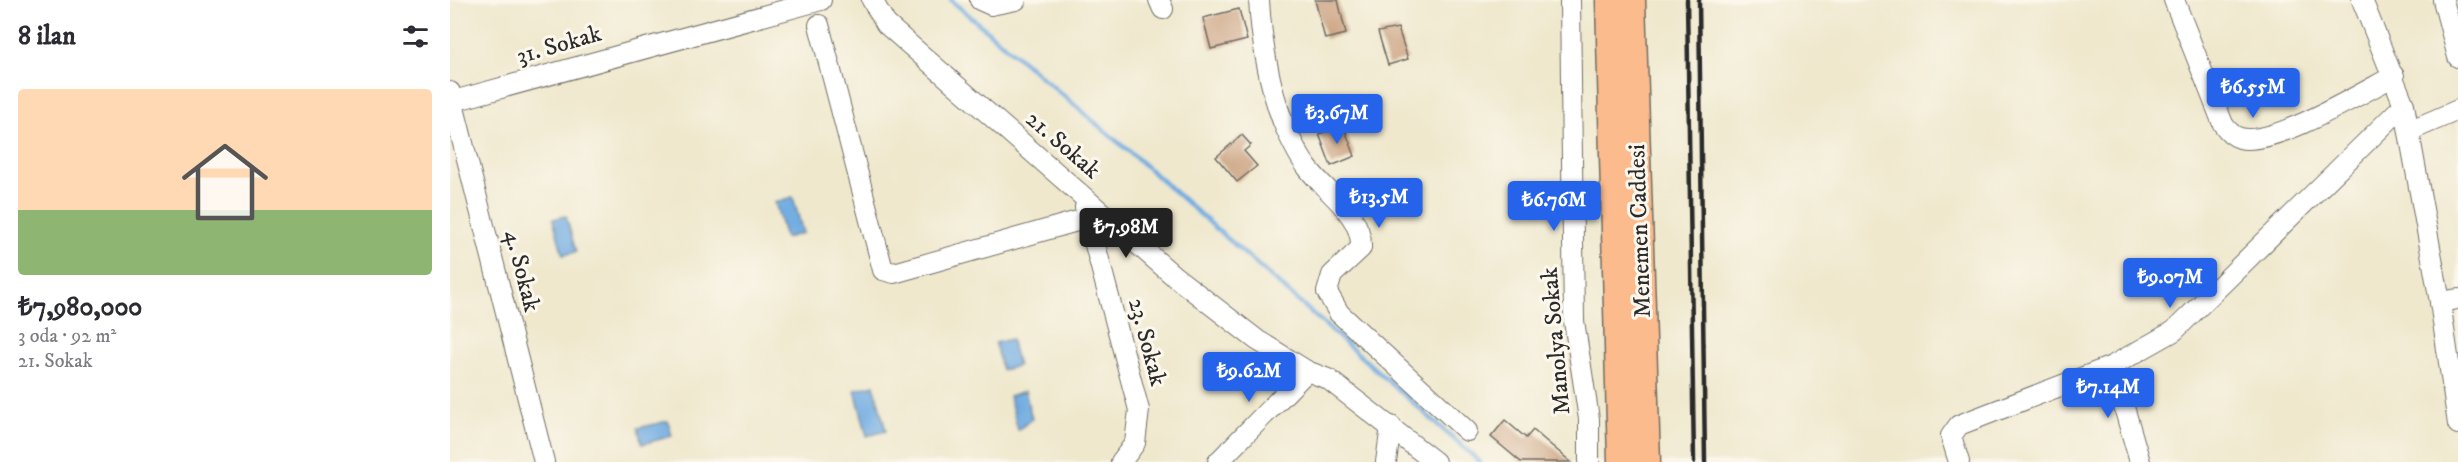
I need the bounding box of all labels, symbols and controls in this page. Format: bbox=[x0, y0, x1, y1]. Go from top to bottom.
street label: 31. Sokak bbox=[513, 19, 605, 71]
text: 8 ilan bbox=[18, 20, 76, 53]
icon: filters bbox=[399, 20, 432, 53]
pin: ₺6.55M bbox=[2204, 68, 2302, 119]
text: ₺6.55M bbox=[2221, 75, 2285, 100]
pin: ₺3.67M bbox=[1288, 94, 1386, 145]
text: ₺3.67M bbox=[1306, 101, 1368, 126]
street label: 21. Sokak bbox=[1019, 104, 1107, 186]
icon: home bbox=[171, 128, 279, 236]
street label: Menemen Caddesi bbox=[1622, 144, 1658, 318]
pin: ₺13.5M bbox=[1330, 178, 1428, 229]
pin: ₺6.76M bbox=[1505, 181, 1603, 232]
text: ₺13.5M bbox=[1350, 185, 1408, 210]
text: ₺6.76M bbox=[1522, 188, 1586, 213]
pin: ₺7.98M bbox=[1077, 208, 1175, 259]
text: ₺7.98M bbox=[1094, 215, 1158, 240]
street label: 4. Sokak bbox=[497, 227, 547, 315]
pin: ₺9.07M bbox=[2121, 258, 2219, 309]
text: ₺9.07M bbox=[2137, 265, 2203, 290]
street label: Manolya Sokak bbox=[1535, 266, 1577, 416]
text: ₺7,980,000 bbox=[18, 291, 142, 324]
street label: 23. Sokak bbox=[1121, 295, 1173, 389]
text: 3 oda · 92 m² bbox=[18, 324, 116, 349]
text: 21. Sokak bbox=[18, 349, 93, 374]
pin: ₺9.62M bbox=[1200, 352, 1298, 403]
text: ₺9.62M bbox=[1217, 359, 1281, 384]
pin: ₺7.14M bbox=[2059, 368, 2157, 419]
text: ₺7.14M bbox=[2076, 375, 2140, 400]

